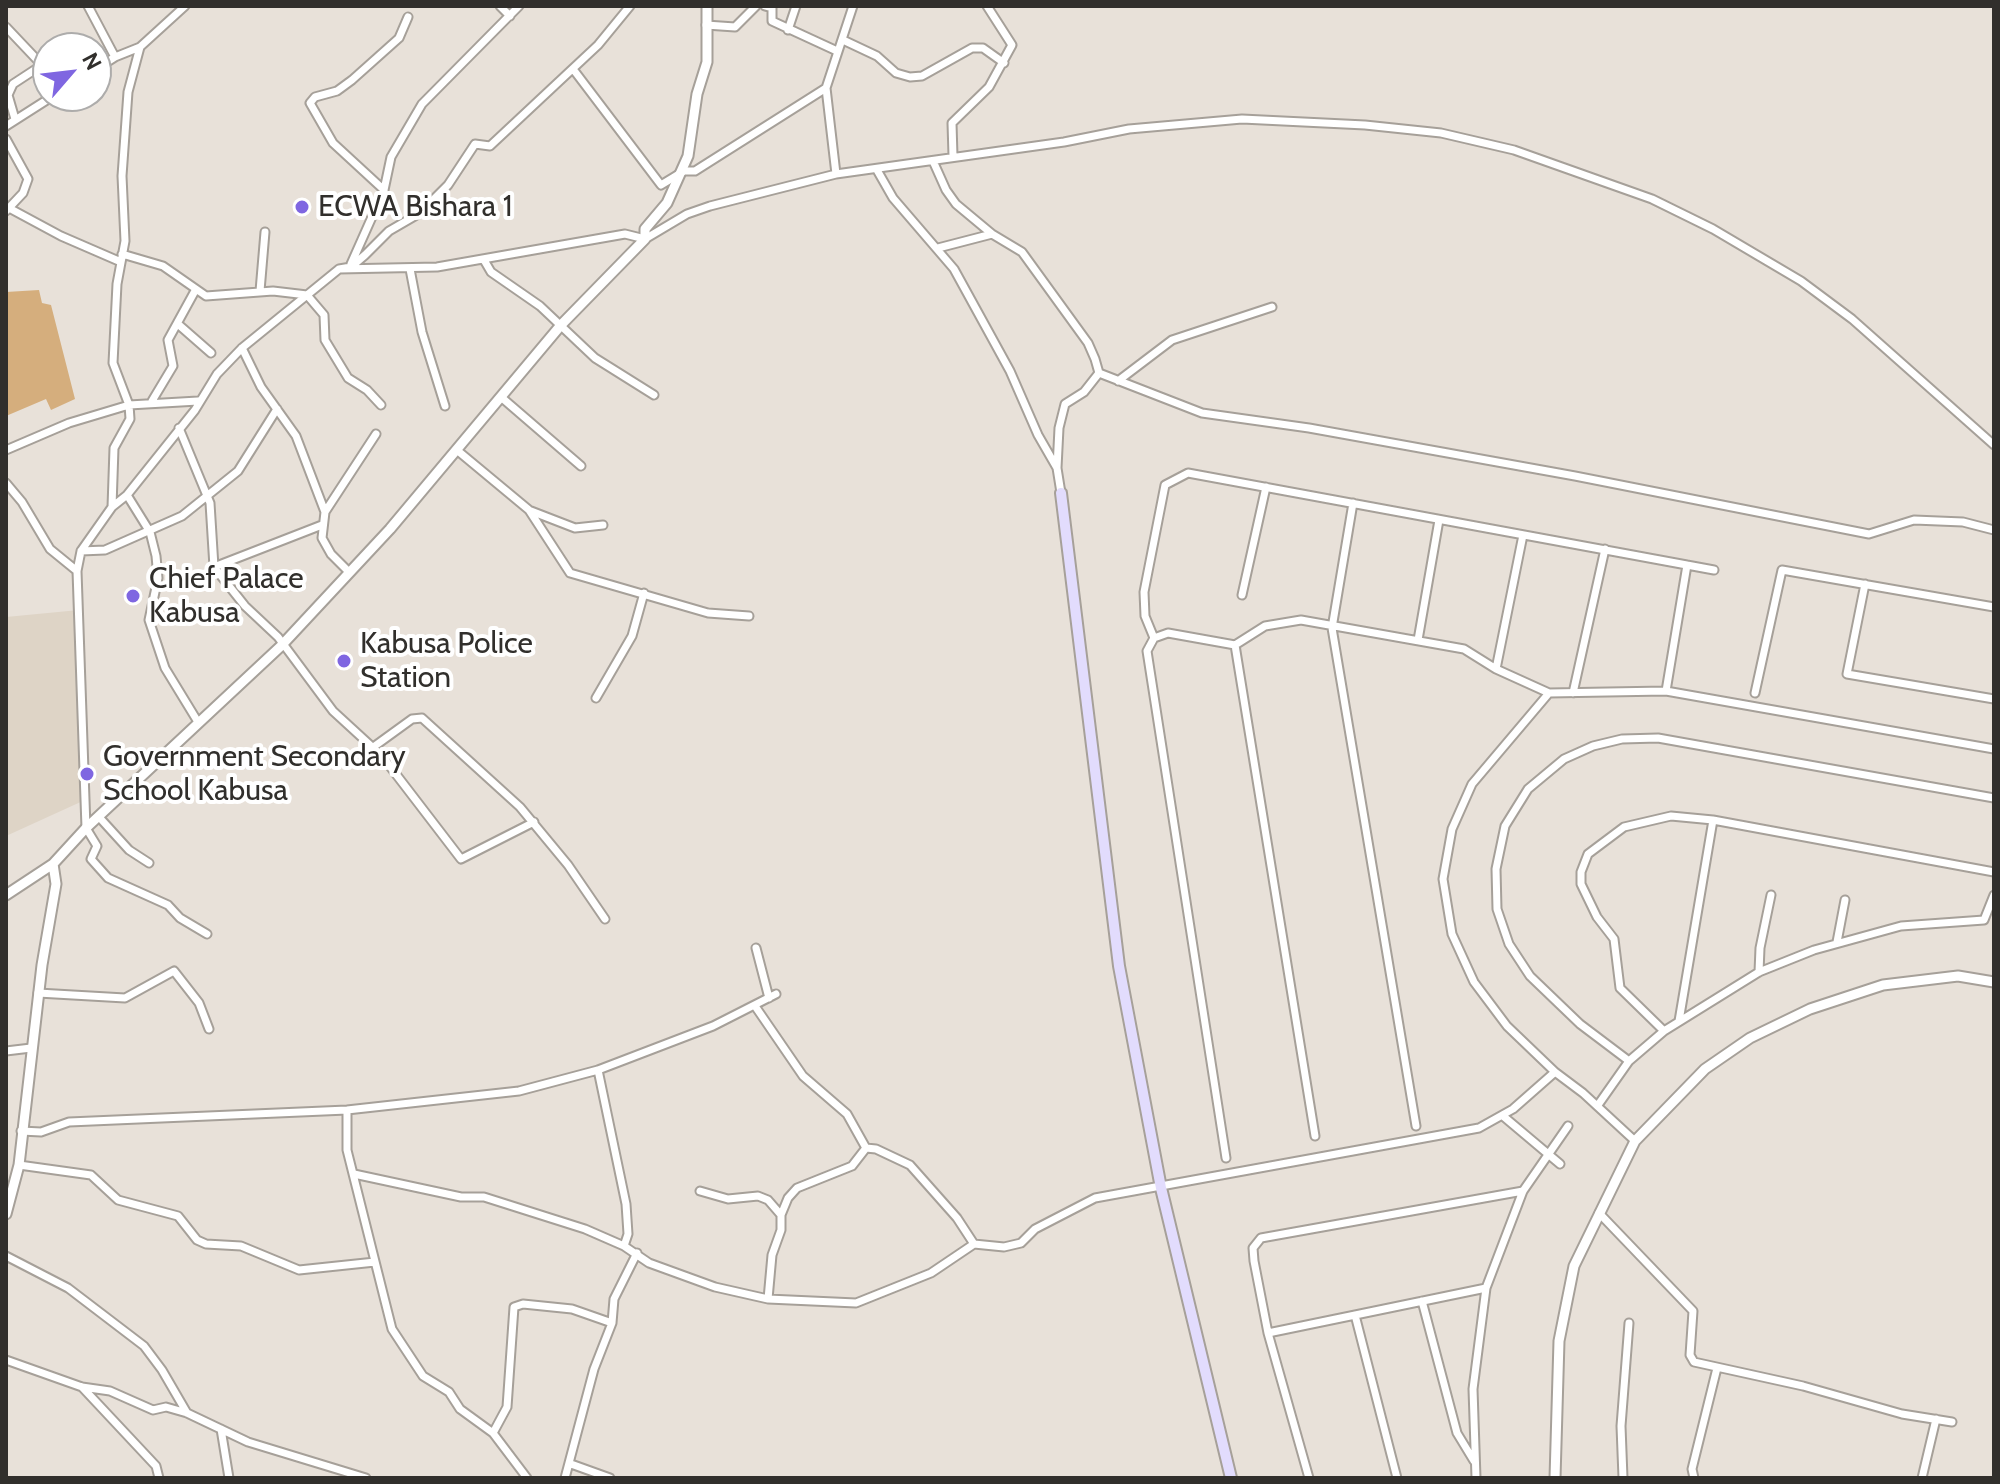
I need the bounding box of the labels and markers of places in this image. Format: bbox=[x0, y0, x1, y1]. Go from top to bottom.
place label: ECWA Bishara 1 bbox=[318, 189, 513, 225]
marker: ECWA Bishara 1 bbox=[293, 198, 311, 216]
place label: Chief Palace Kabusa bbox=[149, 561, 304, 632]
marker: Chief Palace Kabusa bbox=[124, 587, 142, 605]
place label: Kabusa Police Station bbox=[360, 626, 533, 696]
marker: Kabusa Police Station bbox=[335, 652, 353, 670]
place label: Government Secondary School Kabusa bbox=[103, 739, 406, 810]
marker: Government Secondary School Kabusa bbox=[78, 765, 96, 783]

